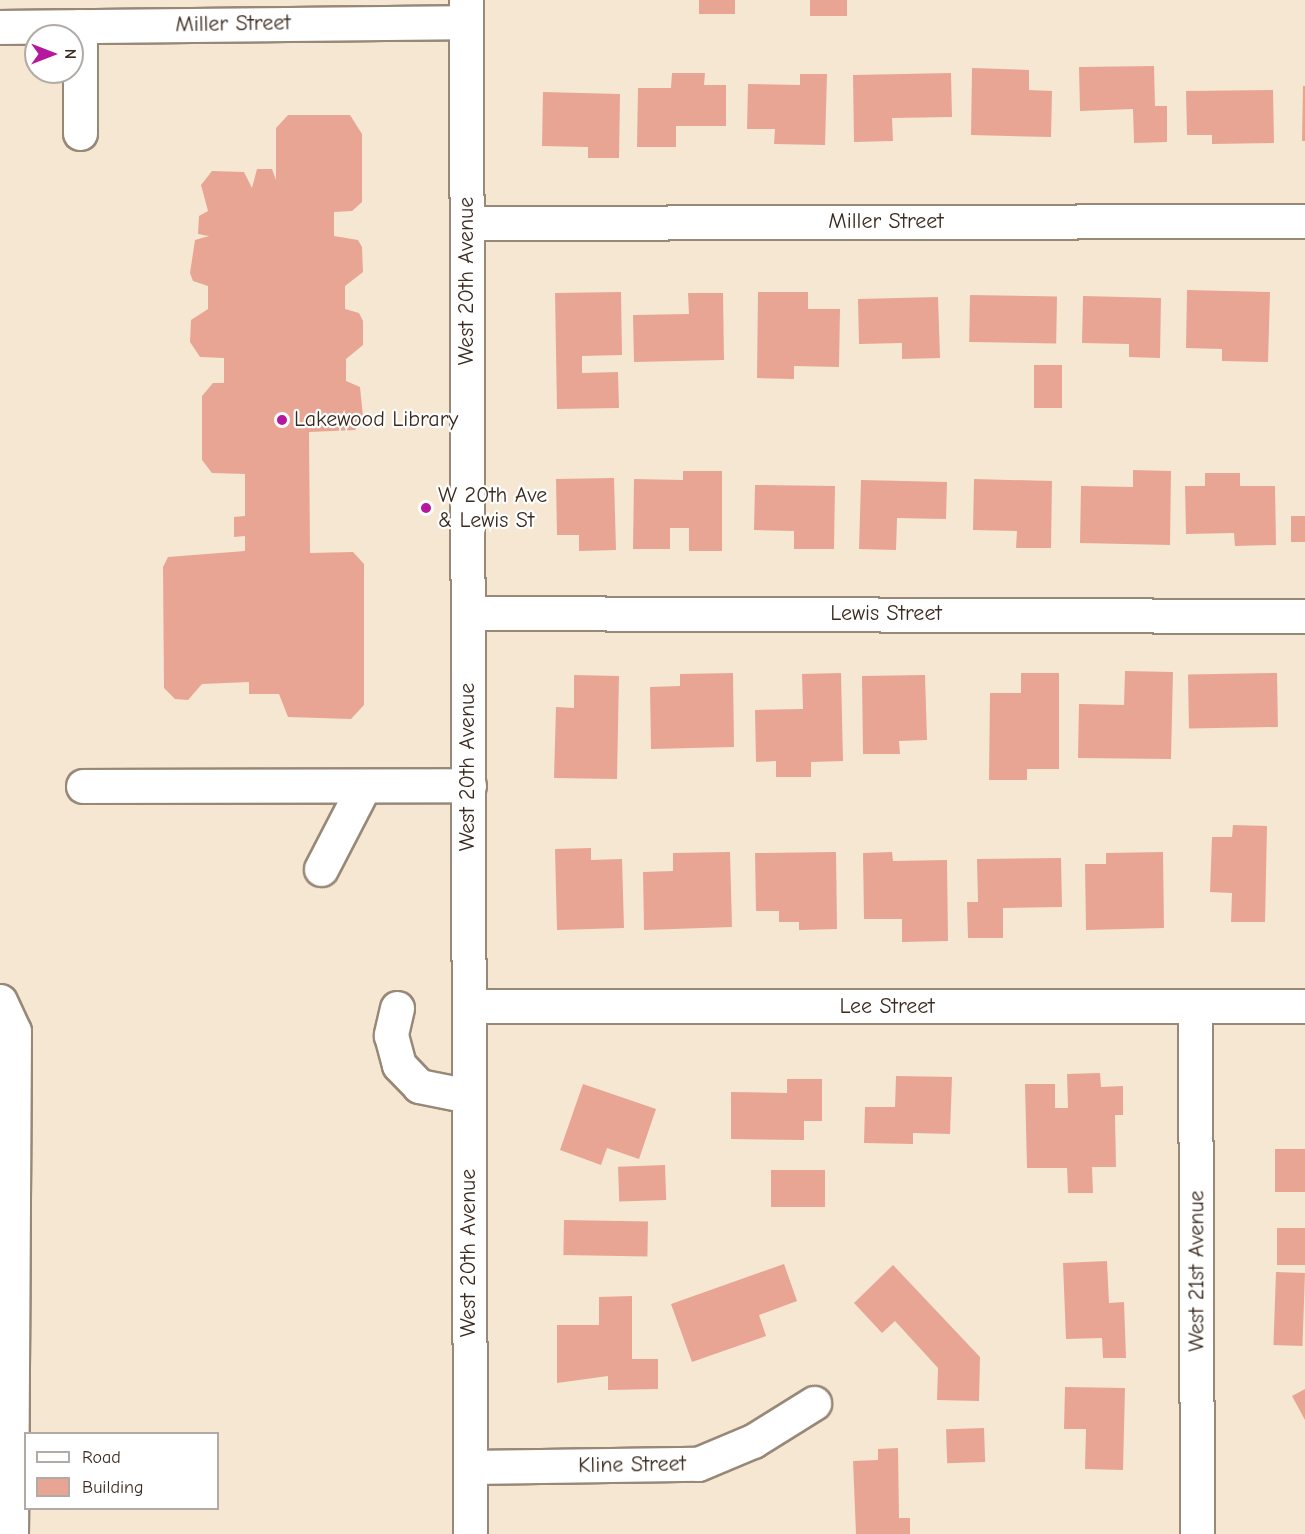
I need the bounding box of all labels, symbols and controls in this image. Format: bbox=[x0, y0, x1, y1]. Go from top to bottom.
street label: Miller Street bbox=[175, 10, 291, 38]
north arrow bbox=[24, 24, 84, 84]
text: N bbox=[61, 49, 79, 59]
street label: West 20th Avenue bbox=[454, 197, 480, 365]
street label: Miller Street bbox=[828, 209, 944, 235]
place label: Lakewood Library bbox=[294, 407, 458, 433]
marker: Lakewood Library bbox=[275, 413, 289, 427]
place label: W 20th Ave & Lewis St bbox=[438, 482, 547, 534]
marker: W 20th Ave & Lewis St bbox=[419, 501, 433, 515]
street label: Lewis Street bbox=[830, 601, 942, 627]
street label: West 20th Avenue bbox=[455, 683, 481, 851]
street label: Lee Street bbox=[839, 994, 935, 1020]
street label: West 20th Avenue bbox=[456, 1169, 482, 1337]
street label: West 21st Avenue bbox=[1184, 1190, 1210, 1352]
legend bbox=[24, 1432, 219, 1510]
text: Road bbox=[82, 1447, 121, 1468]
street label: Kline Street bbox=[578, 1451, 686, 1479]
text: Building bbox=[82, 1477, 144, 1498]

